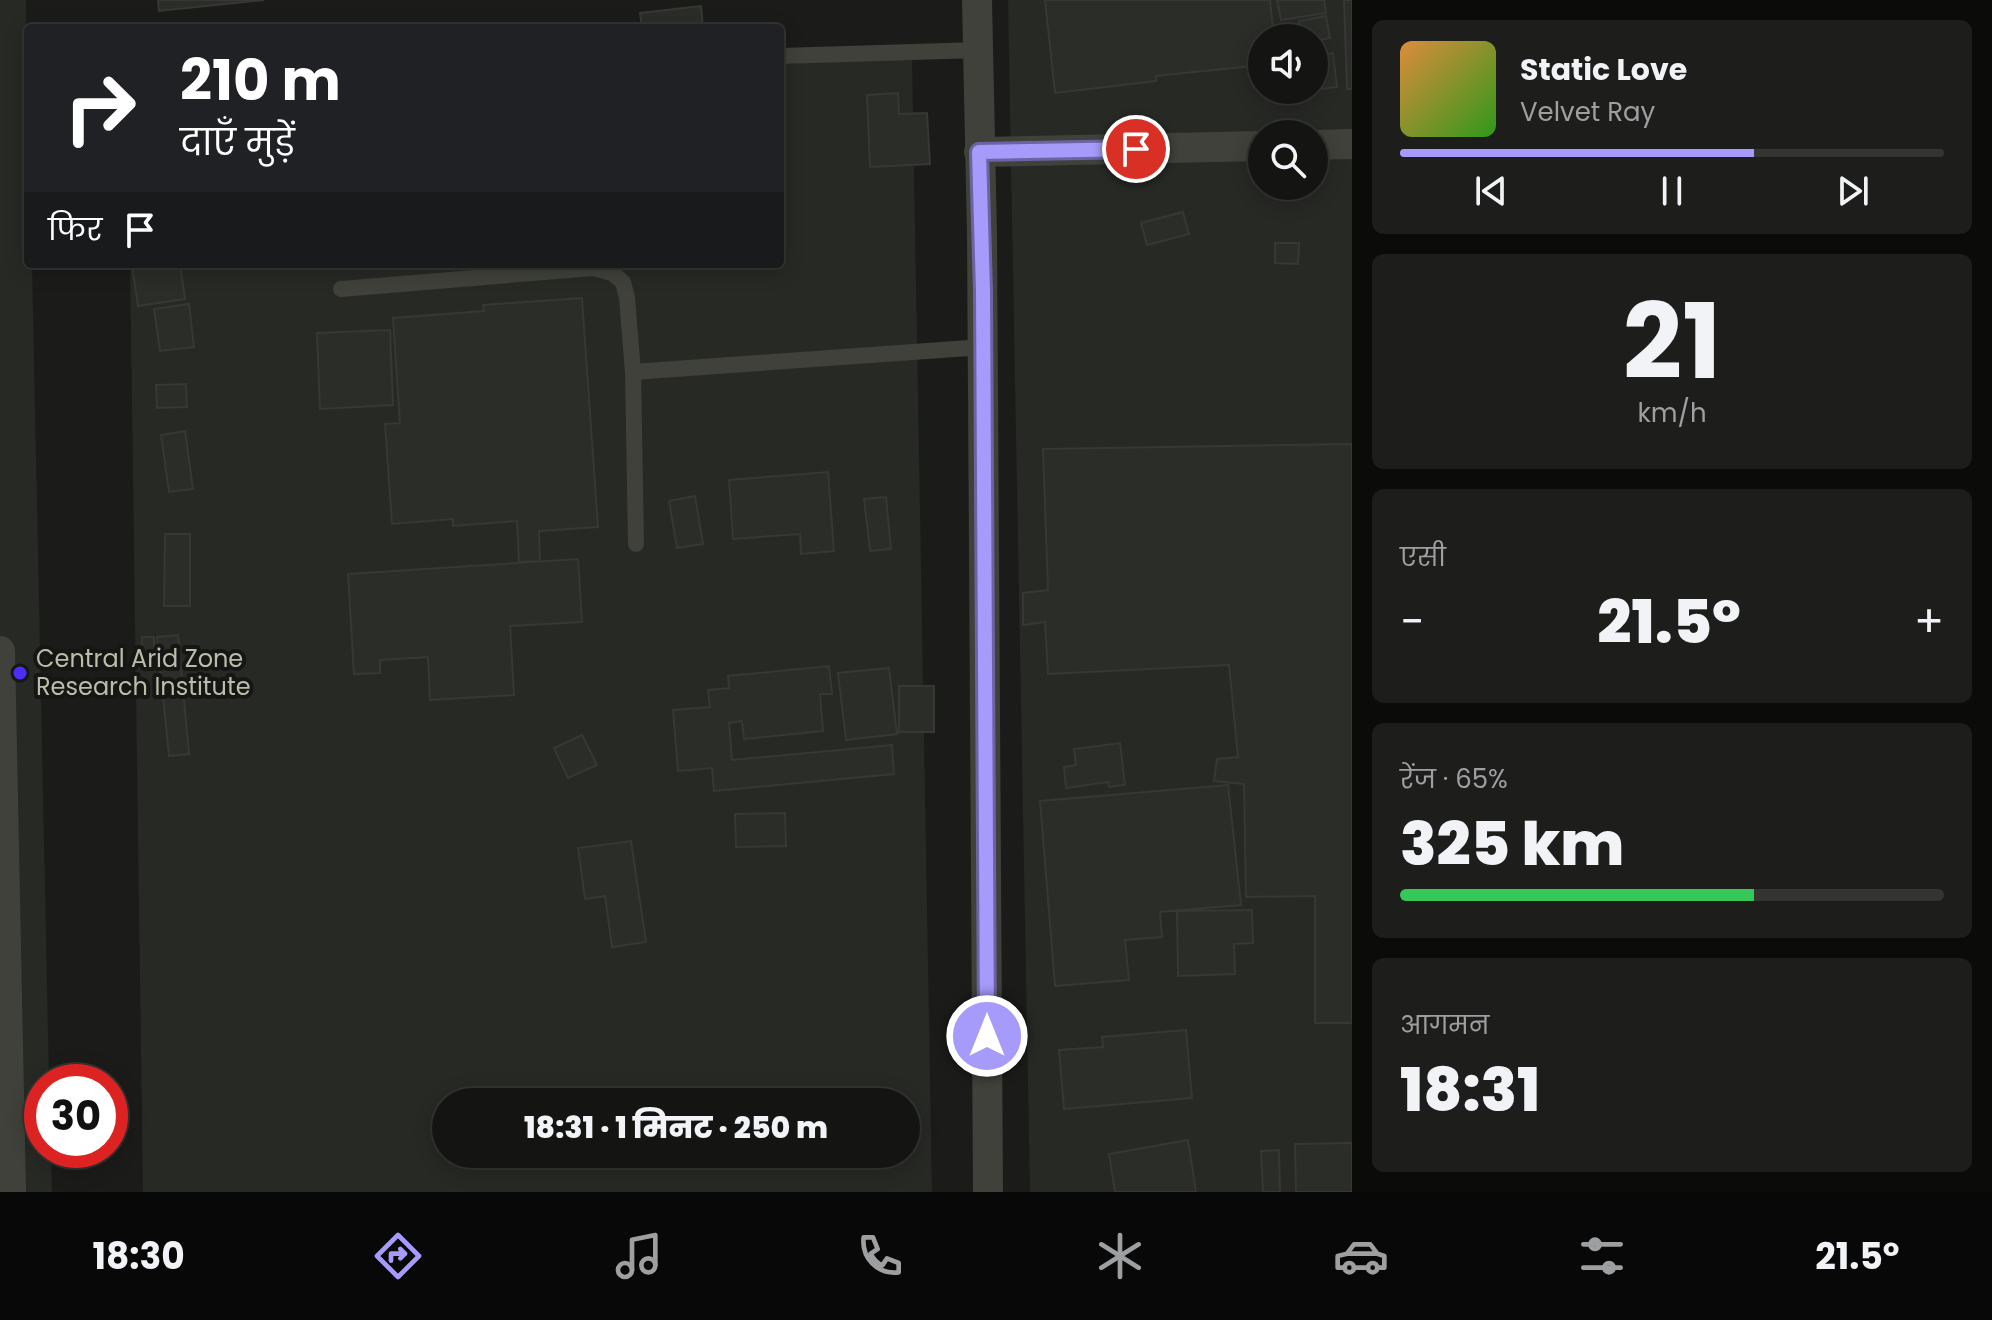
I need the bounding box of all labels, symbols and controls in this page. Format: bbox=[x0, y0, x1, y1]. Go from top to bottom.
map controls bbox=[1248, 24, 1328, 200]
button: sound bbox=[1248, 24, 1328, 104]
text: 210 m bbox=[180, 41, 341, 120]
text: Static Love bbox=[1520, 48, 1687, 91]
icon: right bbox=[48, 56, 152, 160]
text: Velvet Ray bbox=[1520, 94, 1655, 130]
pin bbox=[1102, 115, 1170, 183]
text: दाएँ मुड़ें bbox=[180, 117, 295, 168]
button: search bbox=[1248, 120, 1328, 200]
icon: arrive bbox=[1114, 127, 1158, 171]
icon: previous bbox=[1469, 169, 1513, 213]
icon: pause bbox=[1650, 169, 1694, 213]
icon: next bbox=[1831, 169, 1875, 213]
text: फिर bbox=[48, 208, 102, 251]
icon: arrive bbox=[118, 208, 162, 252]
text: 21 bbox=[1623, 269, 1721, 414]
text: km/h bbox=[1637, 395, 1707, 431]
text: एसी bbox=[1400, 539, 1446, 575]
text: 21.5° bbox=[1597, 580, 1741, 664]
text: − bbox=[1400, 591, 1424, 652]
text: + bbox=[1914, 591, 1944, 652]
place label: Central Arid Zone Research Institute bbox=[36, 642, 251, 703]
marker: Central Arid Zone Research Institute bbox=[11, 664, 29, 682]
text: रेंज · 65% bbox=[1400, 761, 1508, 797]
text: 325 km bbox=[1400, 802, 1624, 886]
position arrow bbox=[945, 994, 1029, 1078]
text: आगमन bbox=[1400, 1007, 1489, 1043]
text: 18:31 bbox=[1400, 1048, 1540, 1132]
speed limit sign: 30 bbox=[24, 1064, 128, 1168]
text: 18:31 · 1 मिनट · 250 m bbox=[524, 1106, 828, 1149]
icon: directions bbox=[370, 1228, 426, 1284]
icon: music bbox=[611, 1228, 667, 1284]
icon: phone bbox=[852, 1228, 908, 1284]
icon: climate bbox=[1092, 1228, 1148, 1284]
icon: car bbox=[1333, 1228, 1389, 1284]
icon: filters bbox=[1574, 1228, 1630, 1284]
text: 18:30 bbox=[92, 1231, 185, 1282]
text: 21.5° bbox=[1815, 1231, 1899, 1282]

